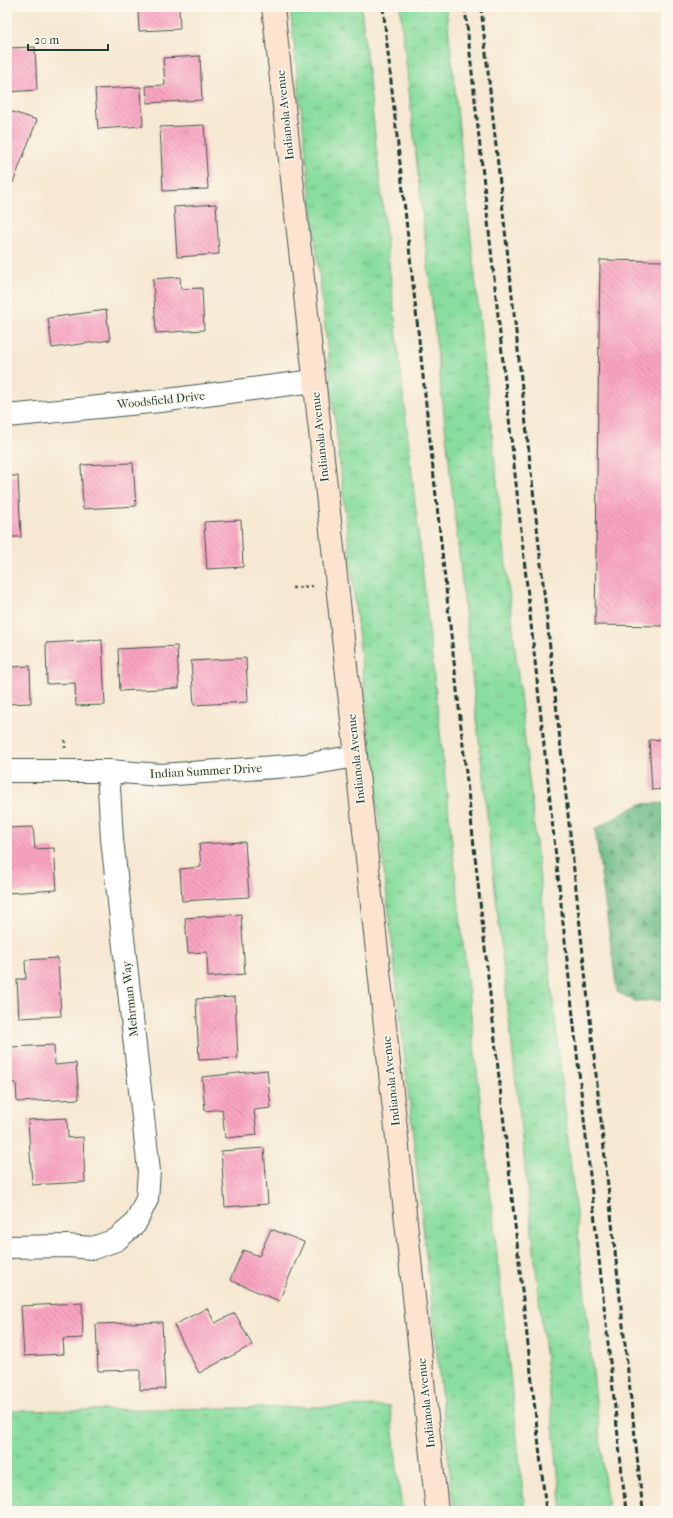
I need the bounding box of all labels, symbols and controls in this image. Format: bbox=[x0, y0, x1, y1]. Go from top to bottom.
scale bar bbox=[28, 26, 108, 52]
text: 20 m bbox=[34, 33, 59, 47]
street label: Indianola Avenue bbox=[273, 69, 297, 161]
street label: Woodsfield Drive bbox=[115, 388, 206, 412]
street label: Indianola Avenue bbox=[308, 391, 332, 483]
street label: Indianola Avenue bbox=[344, 713, 368, 805]
street label: Indian Summer Drive bbox=[149, 761, 263, 781]
street label: Mehrman Way bbox=[119, 960, 141, 1038]
street label: Indianola Avenue bbox=[379, 1035, 403, 1127]
street label: Indianola Avenue bbox=[414, 1357, 438, 1449]

